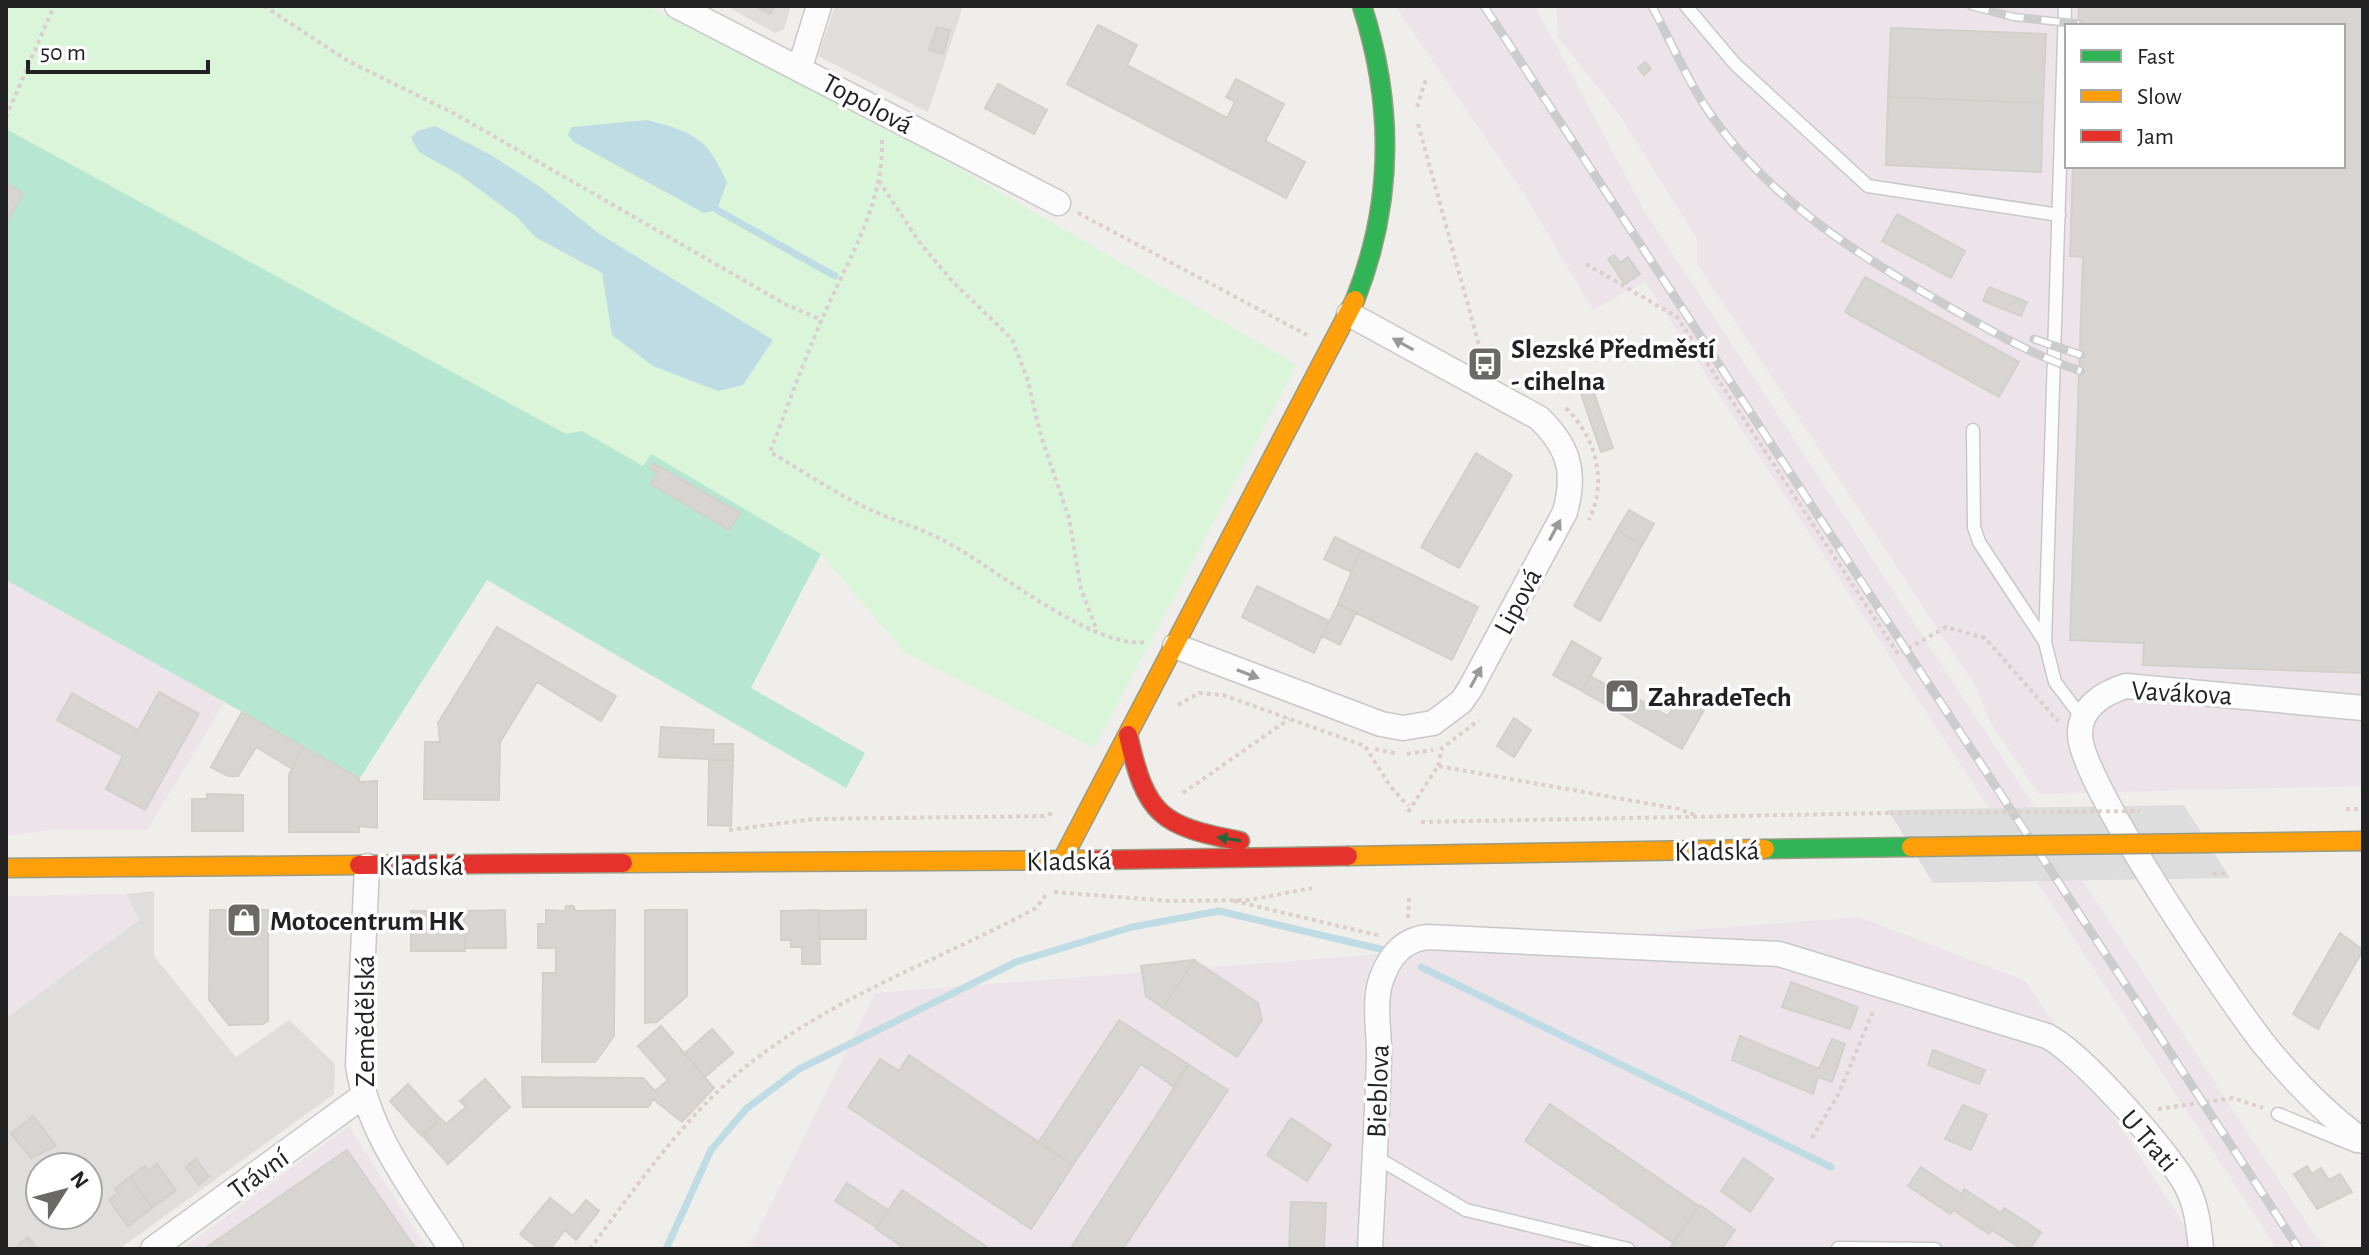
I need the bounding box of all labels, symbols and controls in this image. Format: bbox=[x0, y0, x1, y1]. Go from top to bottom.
scale bar bbox=[28, 24, 208, 74]
legend bbox=[2065, 24, 2345, 168]
text: 50 m bbox=[40, 41, 86, 65]
text: Fast bbox=[2137, 45, 2175, 69]
street label: Topolová bbox=[817, 69, 917, 140]
text: Slow bbox=[2137, 85, 2182, 109]
text: Jam bbox=[2137, 125, 2174, 149]
place label: Slezské Předměstí - cihelna bbox=[1511, 336, 1716, 396]
one-way arrow bbox=[1391, 337, 1414, 351]
bus stop icon: Slezské Předměstí - cihelna bbox=[1466, 345, 1504, 383]
one-way arrow bbox=[1548, 519, 1562, 542]
street label: Lipová bbox=[1490, 564, 1548, 640]
one-way arrow bbox=[1469, 666, 1483, 688]
one-way arrow bbox=[1236, 668, 1260, 680]
shop icon: ZahradeTech bbox=[1603, 677, 1641, 715]
street label: Vavákova bbox=[2131, 677, 2233, 711]
place label: ZahradeTech bbox=[1648, 684, 1792, 712]
one-way arrow bbox=[1216, 832, 1241, 845]
street label: Kladská bbox=[1674, 837, 1760, 867]
street label: Kladská bbox=[1026, 847, 1112, 877]
street label: Kladská bbox=[378, 853, 464, 881]
shop icon: Motocentrum HK bbox=[225, 901, 263, 939]
place label: Motocentrum HK bbox=[270, 908, 465, 936]
street label: Zemědělská bbox=[352, 955, 380, 1087]
street label: Bieblova bbox=[1363, 1044, 1395, 1138]
street label: U Trati bbox=[2114, 1105, 2183, 1177]
street label: Trávní bbox=[224, 1144, 294, 1205]
north arrow bbox=[24, 1151, 104, 1231]
text: N bbox=[66, 1167, 93, 1192]

